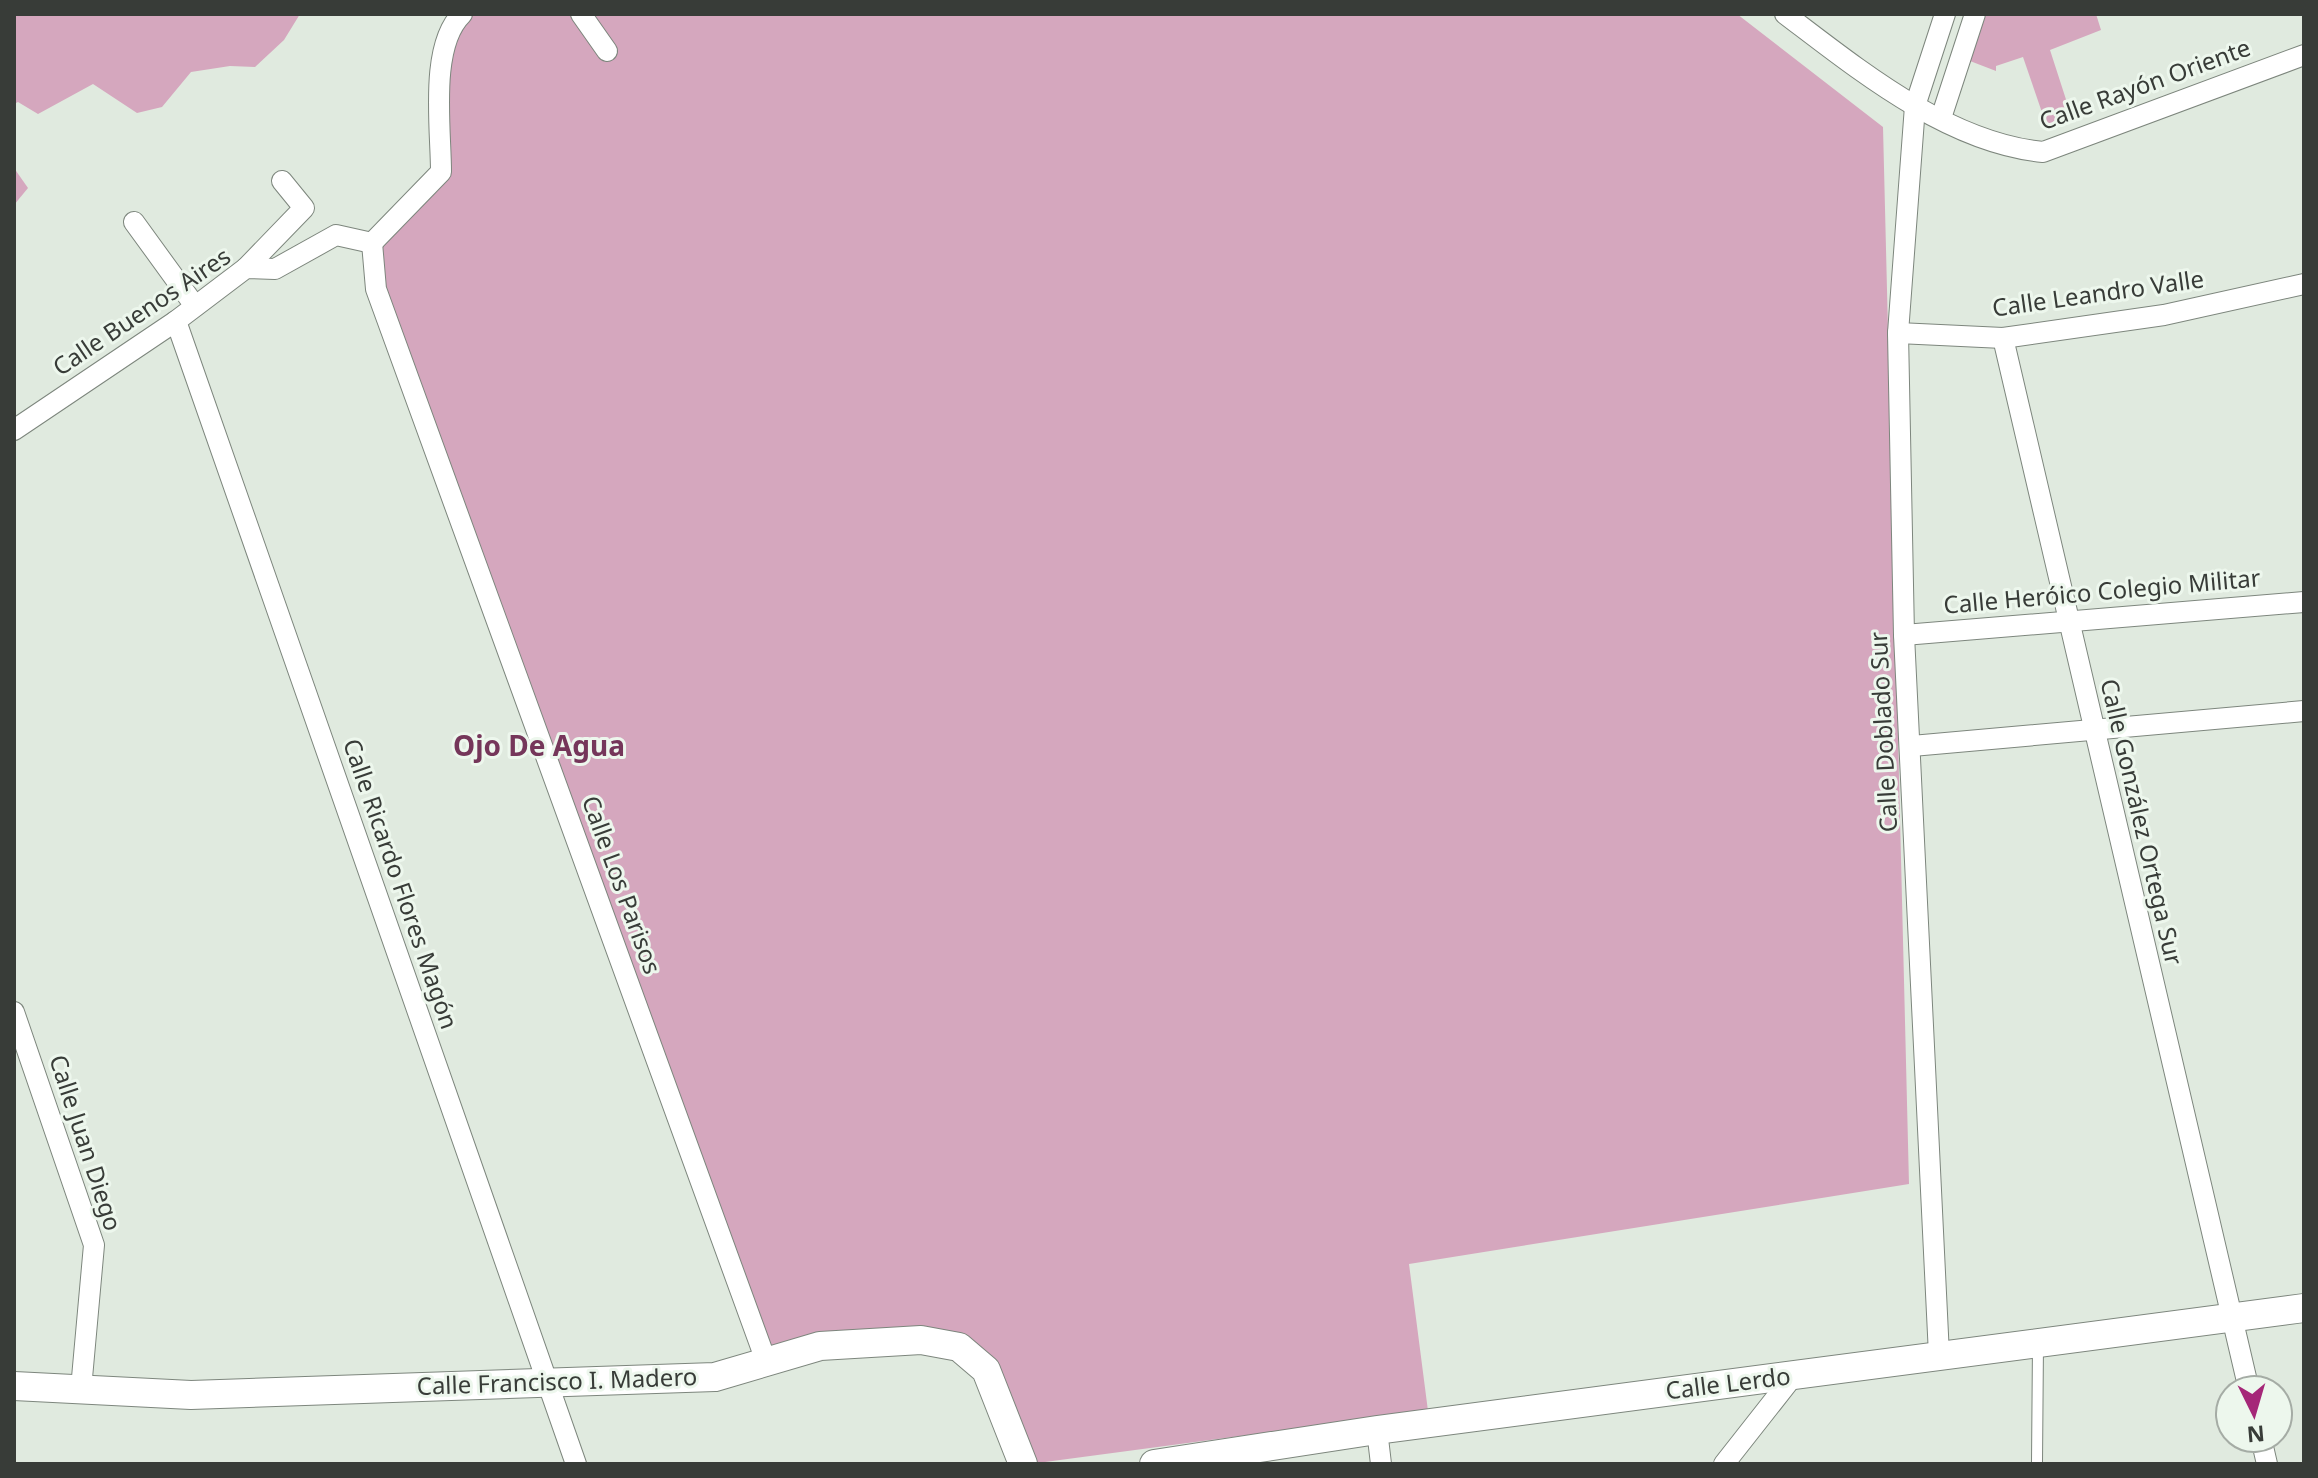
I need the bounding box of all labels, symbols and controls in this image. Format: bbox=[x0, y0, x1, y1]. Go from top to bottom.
street label: Calle Rayón Oriente bbox=[2034, 30, 2255, 137]
street label: Calle Buenos Aires bbox=[46, 239, 237, 383]
street label: Calle Leandro Valle bbox=[1990, 261, 2206, 324]
street label: Calle Heróico Colegio Militar bbox=[1942, 560, 2262, 621]
street label: Calle Doblado Sur bbox=[1861, 631, 1904, 833]
street label: Calle González Ortega Sur bbox=[2093, 675, 2191, 968]
district label: Ojo De Agua bbox=[453, 726, 625, 764]
street label: Calle Ricardo Flores Magón bbox=[336, 734, 467, 1033]
street label: Calle Los Parisos bbox=[575, 791, 670, 978]
street label: Calle Juan Diego bbox=[42, 1050, 130, 1235]
street label: Calle Lerdo bbox=[1663, 1358, 1792, 1407]
street label: Calle Francisco I. Madero bbox=[416, 1359, 698, 1402]
north arrow bbox=[2214, 1374, 2294, 1454]
text: N bbox=[2246, 1419, 2266, 1451]

